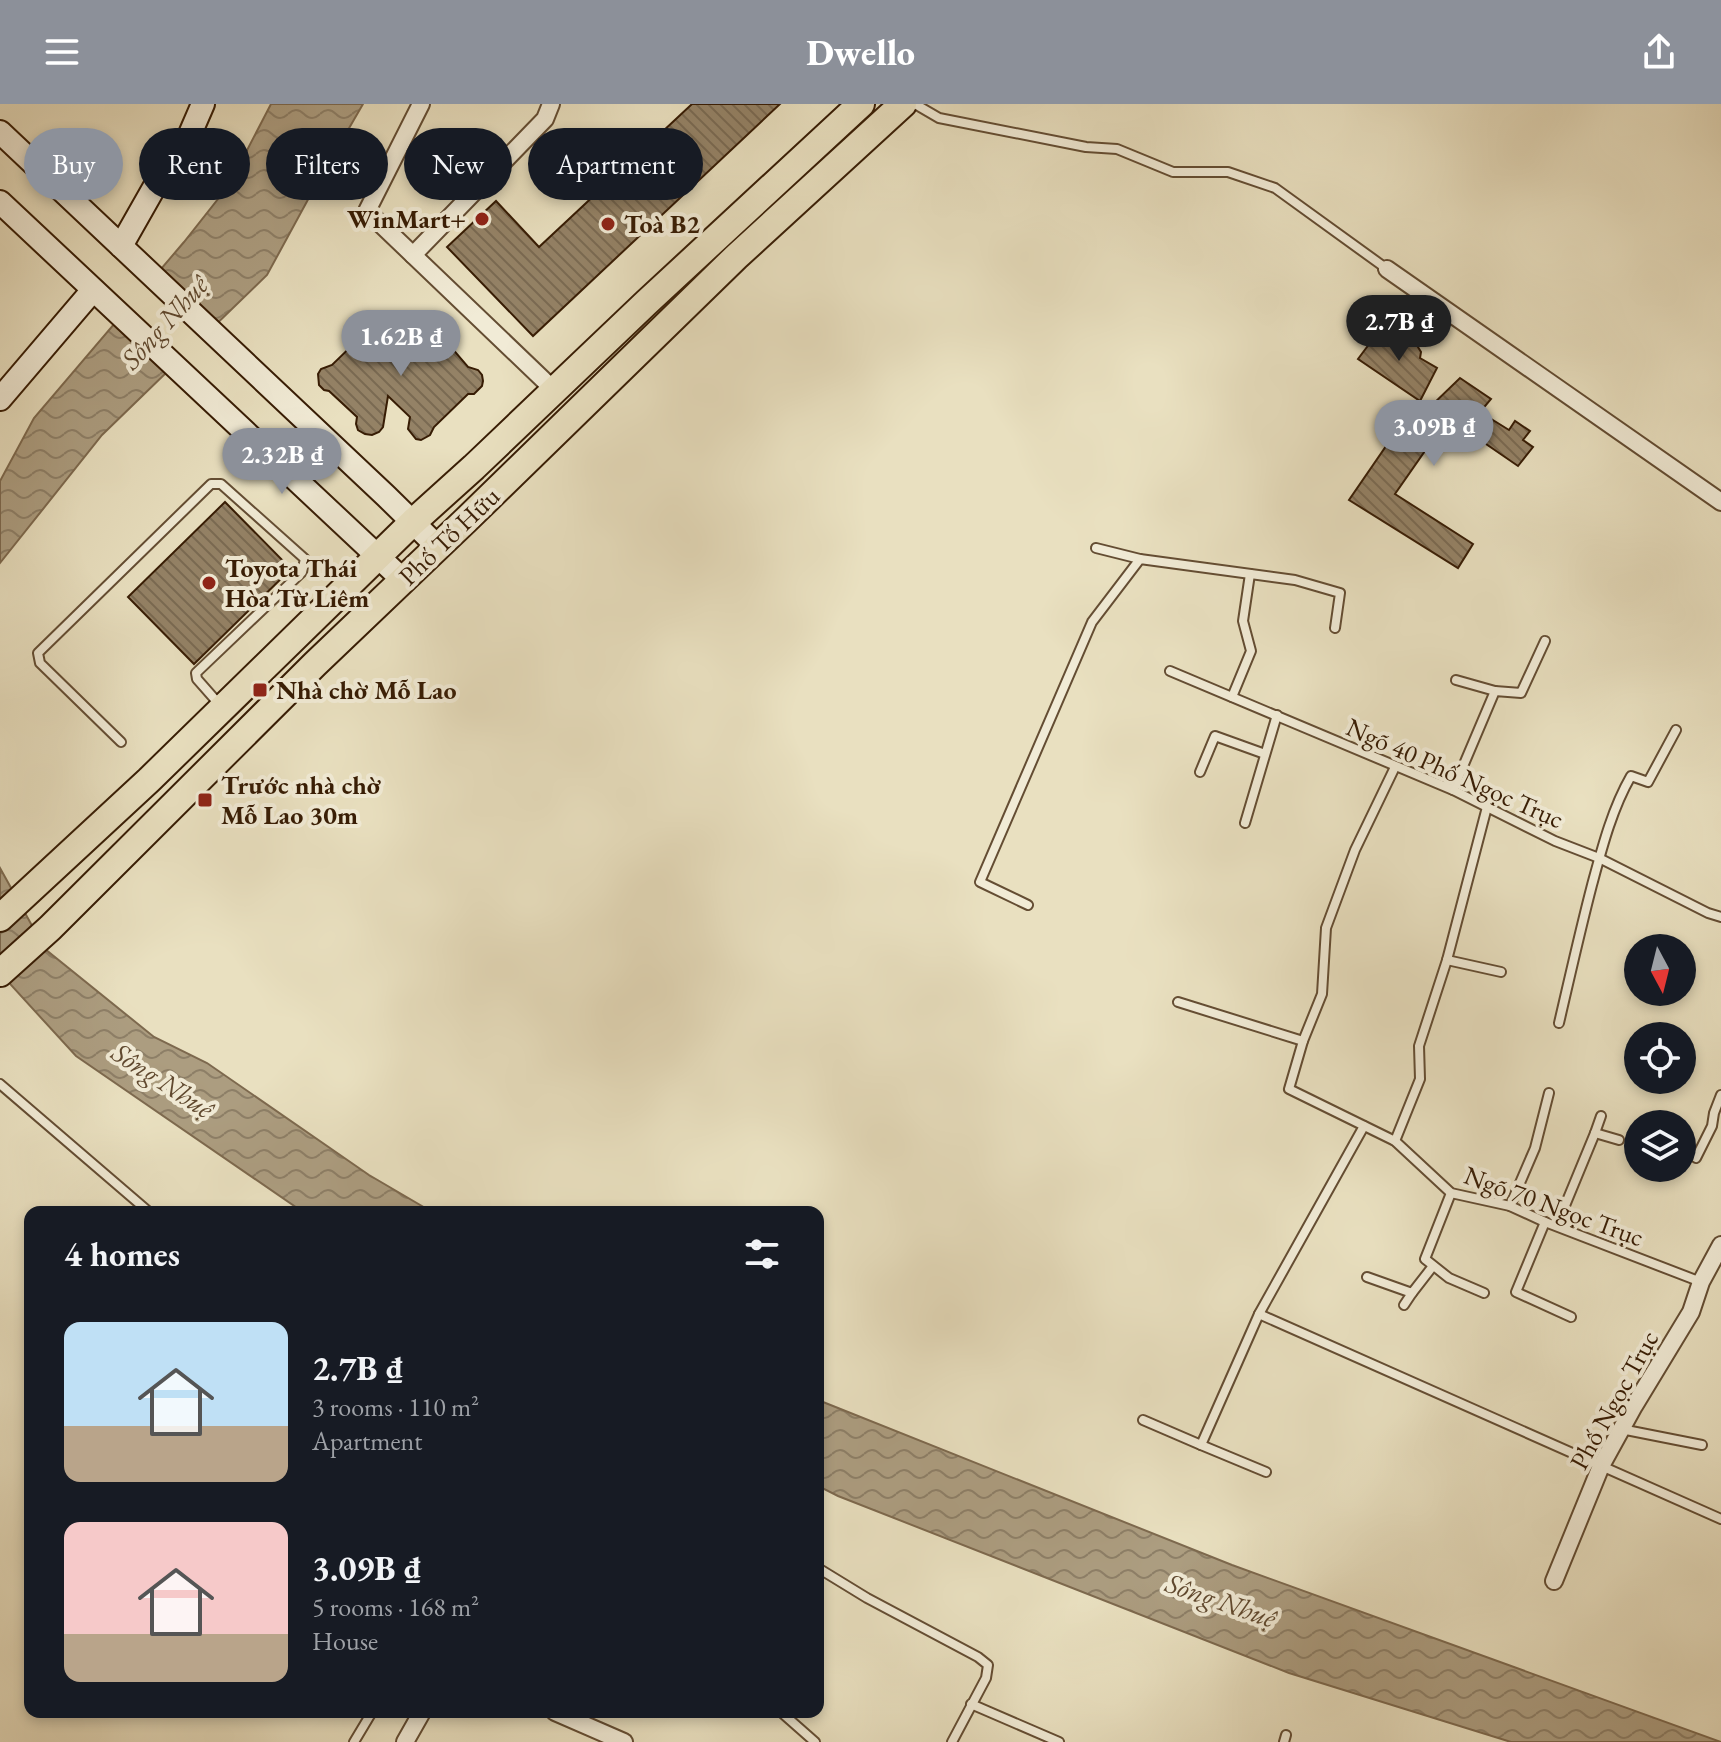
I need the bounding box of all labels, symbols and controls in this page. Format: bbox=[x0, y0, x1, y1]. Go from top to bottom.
text: Dwello bbox=[806, 29, 915, 76]
icon: menu bbox=[40, 30, 84, 74]
icon: share bbox=[1637, 30, 1681, 74]
chip: Buy bbox=[24, 128, 123, 200]
chip: Rent bbox=[139, 128, 250, 200]
chip: Filters bbox=[266, 128, 388, 200]
chip: New bbox=[404, 128, 512, 200]
chip: Apartment bbox=[528, 128, 703, 200]
place label: WinMart+ bbox=[347, 202, 466, 236]
place label: Toà B2 bbox=[624, 207, 700, 241]
marker: WinMart+ bbox=[473, 210, 491, 228]
marker: Toà B2 bbox=[599, 215, 617, 233]
water label: Sông Nhuệ bbox=[112, 266, 217, 377]
pin: 2.7B ₫ bbox=[1334, 295, 1464, 363]
text: 2.7B ₫ bbox=[1364, 304, 1434, 338]
pin: 1.62B ₫ bbox=[327, 310, 475, 378]
text: 1.62B ₫ bbox=[359, 319, 443, 353]
pin: 3.09B ₫ bbox=[1360, 400, 1508, 468]
text: 3.09B ₫ bbox=[1392, 409, 1476, 443]
pin: 2.32B ₫ bbox=[208, 428, 356, 496]
text: 2.32B ₫ bbox=[240, 437, 324, 471]
street label: Phố Tố Hữu bbox=[391, 479, 507, 593]
place label: Toyota Thái Hòa Từ Liêm bbox=[225, 551, 369, 615]
marker: Toyota Thái Hòa Từ Liêm bbox=[200, 574, 218, 592]
place label: Nhà chờ Mỗ Lao bbox=[276, 673, 457, 707]
marker: Nhà chờ Mỗ Lao bbox=[251, 681, 269, 699]
street label: Ngõ 40 Phố Ngọc Trục bbox=[1341, 710, 1569, 836]
place label: Trước nhà chờ Mỗ Lao 30m bbox=[221, 768, 382, 832]
marker: Trước nhà chờ Mỗ Lao 30m bbox=[196, 791, 214, 809]
north arrow bbox=[1624, 934, 1696, 1006]
map controls bbox=[1624, 934, 1696, 1182]
button: locate bbox=[1624, 1022, 1696, 1094]
water label: Sông Nhuệ bbox=[104, 1033, 222, 1127]
button: layers bbox=[1624, 1110, 1696, 1182]
street label: Ngõ 70 Ngọc Trục bbox=[1460, 1158, 1648, 1254]
text: 4 homes bbox=[64, 1232, 180, 1276]
icon: filters bbox=[740, 1232, 784, 1276]
street label: Phố Ngọc Trục bbox=[1562, 1324, 1666, 1476]
text: 2.7B ₫ bbox=[312, 1346, 403, 1390]
icon: home bbox=[128, 1354, 224, 1450]
text: 3 rooms · 110 m² bbox=[312, 1390, 479, 1424]
text: Apartment bbox=[312, 1424, 422, 1458]
text: 3.09B ₫ bbox=[312, 1546, 421, 1590]
icon: home bbox=[128, 1554, 224, 1650]
water label: Sông Nhuệ bbox=[1160, 1564, 1282, 1636]
text: 5 rooms · 168 m² bbox=[312, 1590, 479, 1624]
text: House bbox=[312, 1624, 378, 1658]

